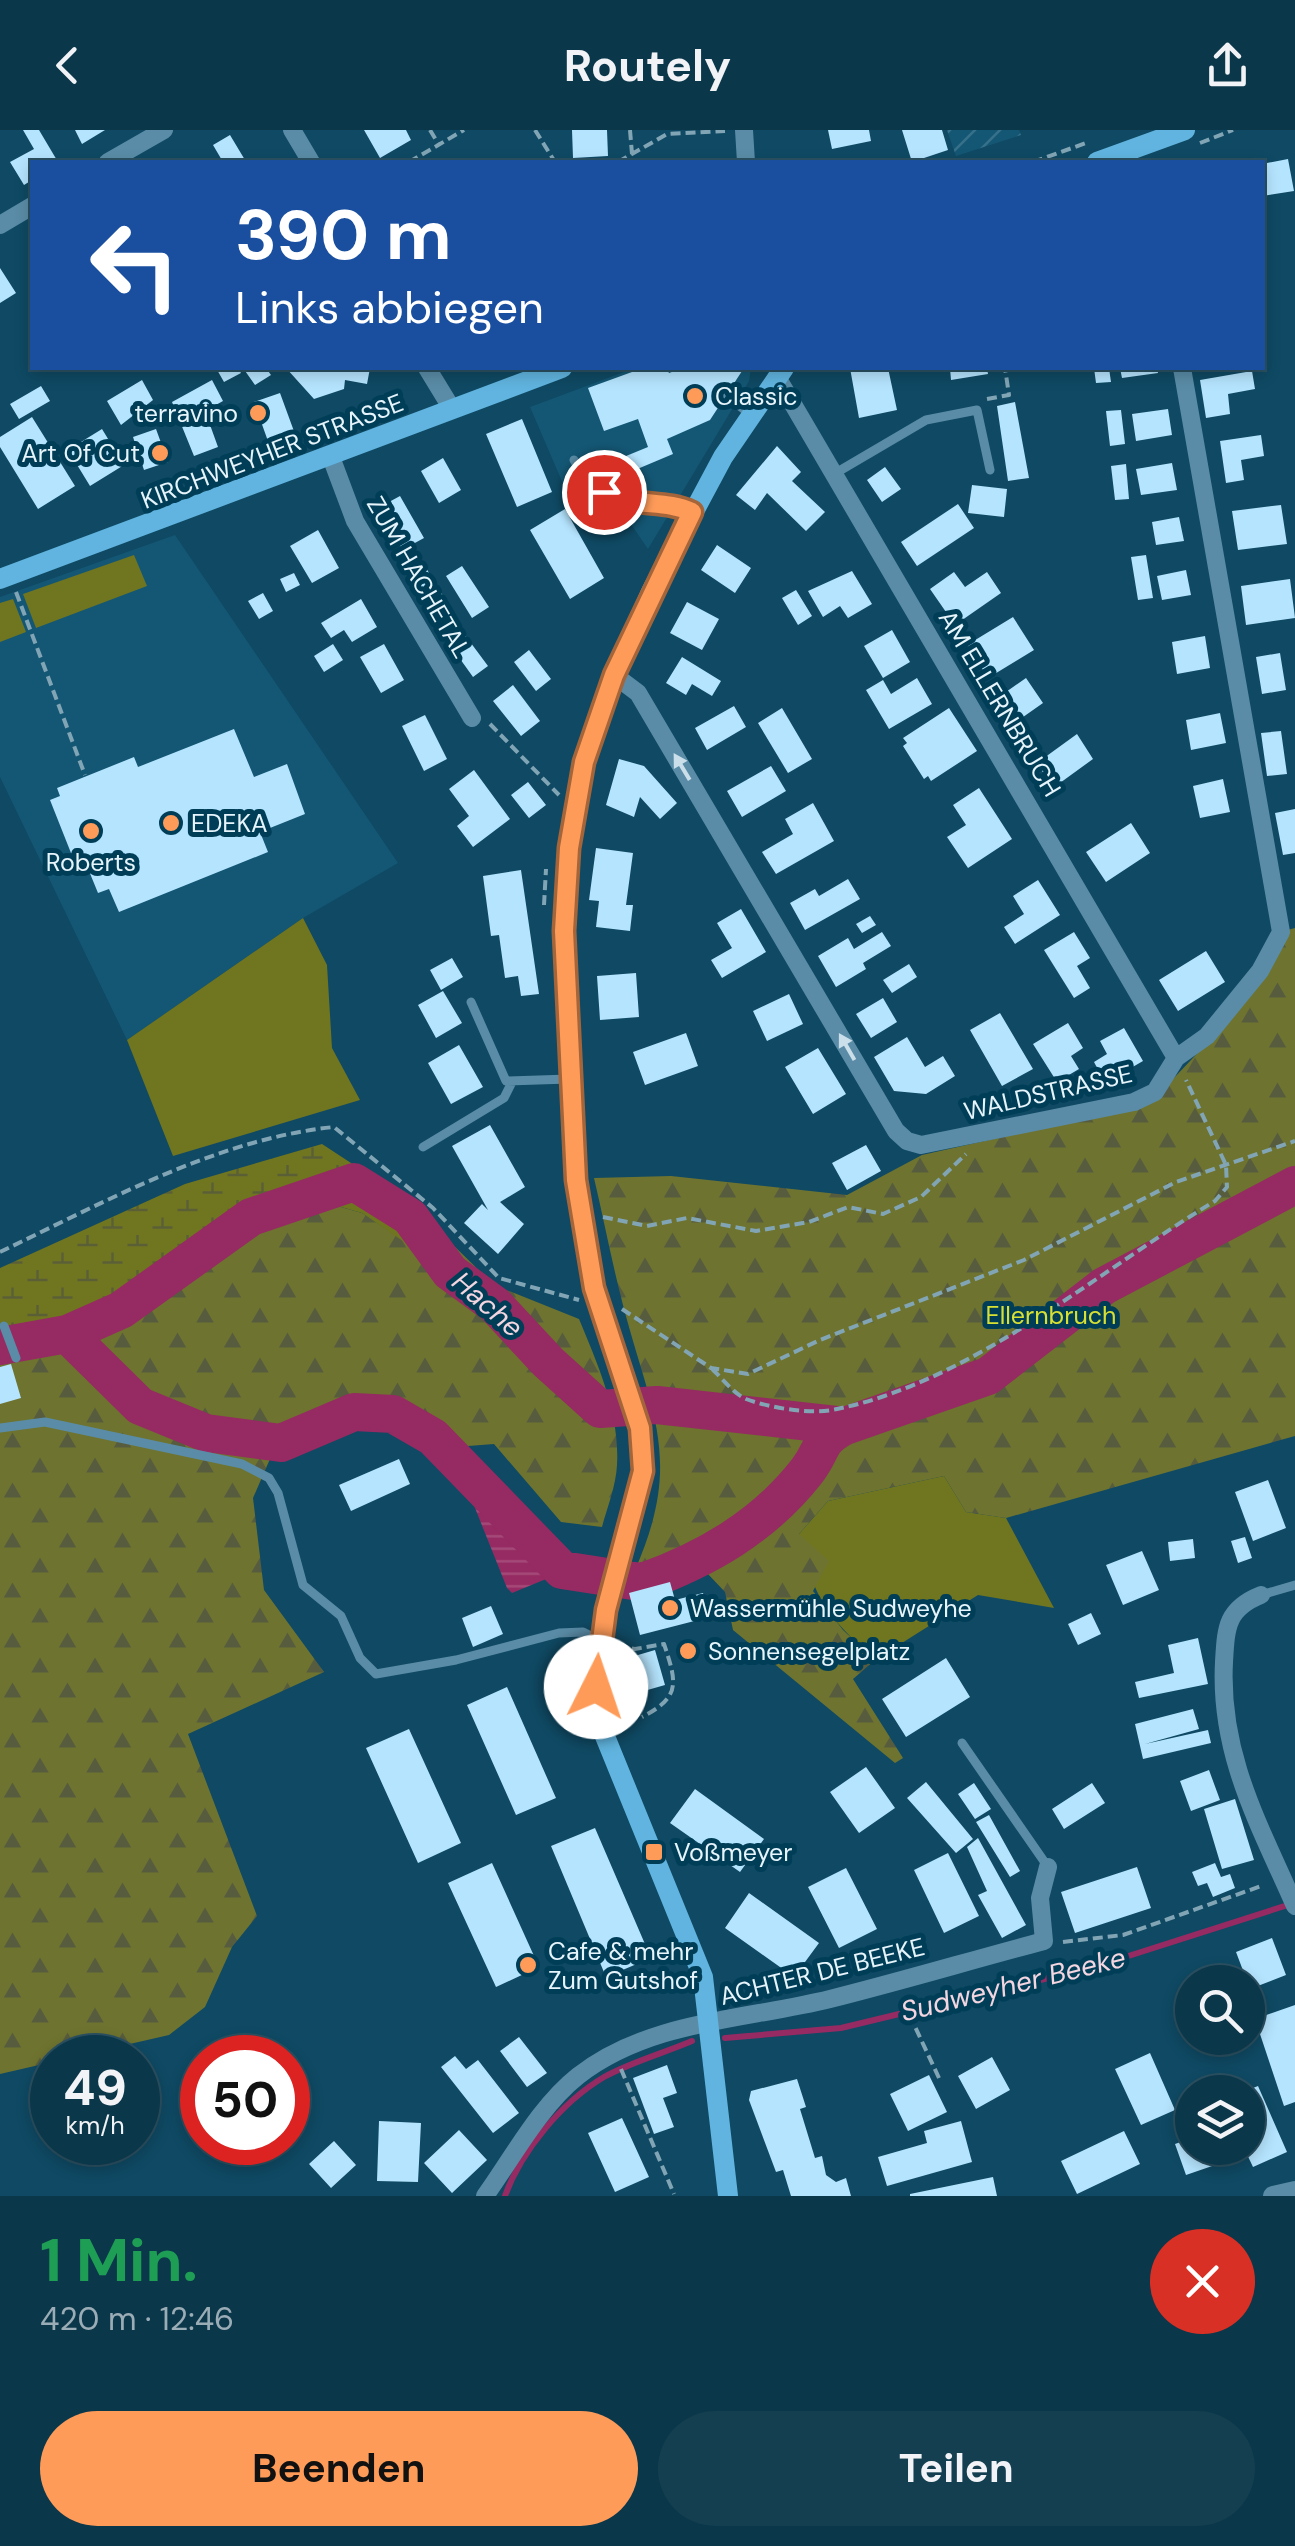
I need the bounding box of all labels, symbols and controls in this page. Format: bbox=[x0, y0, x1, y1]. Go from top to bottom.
text: Routely bbox=[564, 36, 731, 95]
icon: back bbox=[40, 38, 95, 93]
icon: share bbox=[1200, 38, 1255, 93]
text: 390 m bbox=[235, 190, 452, 281]
icon: left bbox=[70, 200, 200, 330]
text: Links abbiegen bbox=[235, 278, 544, 337]
place label: Classic bbox=[715, 380, 798, 413]
marker: Classic bbox=[684, 385, 706, 407]
street label: KIRCHWEYHER STRASSE bbox=[136, 386, 408, 517]
place label: terravino bbox=[134, 397, 238, 430]
marker: terravino bbox=[247, 402, 269, 424]
place label: Art Of Cut bbox=[21, 437, 140, 470]
marker: Art Of Cut bbox=[149, 442, 171, 464]
pin bbox=[562, 450, 647, 535]
icon: arrive bbox=[577, 465, 632, 520]
street label: ZUM HACHETAL bbox=[359, 491, 478, 664]
street label: AM ELLERNBRUCH bbox=[931, 604, 1068, 803]
one-way arrow bbox=[674, 753, 691, 781]
place label: EDEKA bbox=[191, 807, 268, 840]
marker: EDEKA bbox=[160, 812, 182, 834]
marker: Roberts bbox=[80, 820, 102, 842]
place label: Roberts bbox=[46, 846, 136, 879]
one-way arrow bbox=[839, 1033, 856, 1061]
street label: WALDSTRASSE bbox=[961, 1057, 1136, 1128]
water label: Hache bbox=[444, 1263, 531, 1345]
park label: Ellernbruch bbox=[986, 1299, 1116, 1332]
place label: Wassermühle Sudweyhe bbox=[690, 1592, 972, 1625]
marker: Wassermühle Sudweyhe bbox=[659, 1597, 681, 1619]
position arrow bbox=[544, 1635, 648, 1739]
place label: Sonnensegelplatz bbox=[708, 1635, 910, 1668]
marker: Sonnensegelplatz bbox=[677, 1640, 699, 1662]
place label: Voßmeyer bbox=[674, 1836, 793, 1869]
marker: Voßmeyer bbox=[643, 1841, 665, 1863]
street label: ACHTER DE BEEKE bbox=[716, 1930, 928, 2013]
place label: Cafe & mehr Zum Gutshof bbox=[548, 1935, 698, 1997]
water label: Sudweyher Beeke bbox=[897, 1939, 1130, 2030]
marker: Cafe & mehr Zum Gutshof bbox=[517, 1954, 539, 1976]
map controls bbox=[1175, 1965, 1265, 2165]
button: search bbox=[1175, 1965, 1265, 2055]
speed limit sign: 50 bbox=[180, 2035, 310, 2165]
text: 49 bbox=[63, 2055, 127, 2121]
button: layers bbox=[1175, 2075, 1265, 2165]
text: km/h bbox=[65, 2109, 125, 2142]
text: 1 Min. bbox=[40, 2221, 198, 2300]
button: close bbox=[1150, 2229, 1255, 2334]
text: 420 m · 12:46 bbox=[40, 2298, 234, 2340]
button: Beenden bbox=[40, 2411, 638, 2526]
button: Teilen bbox=[658, 2411, 1255, 2526]

